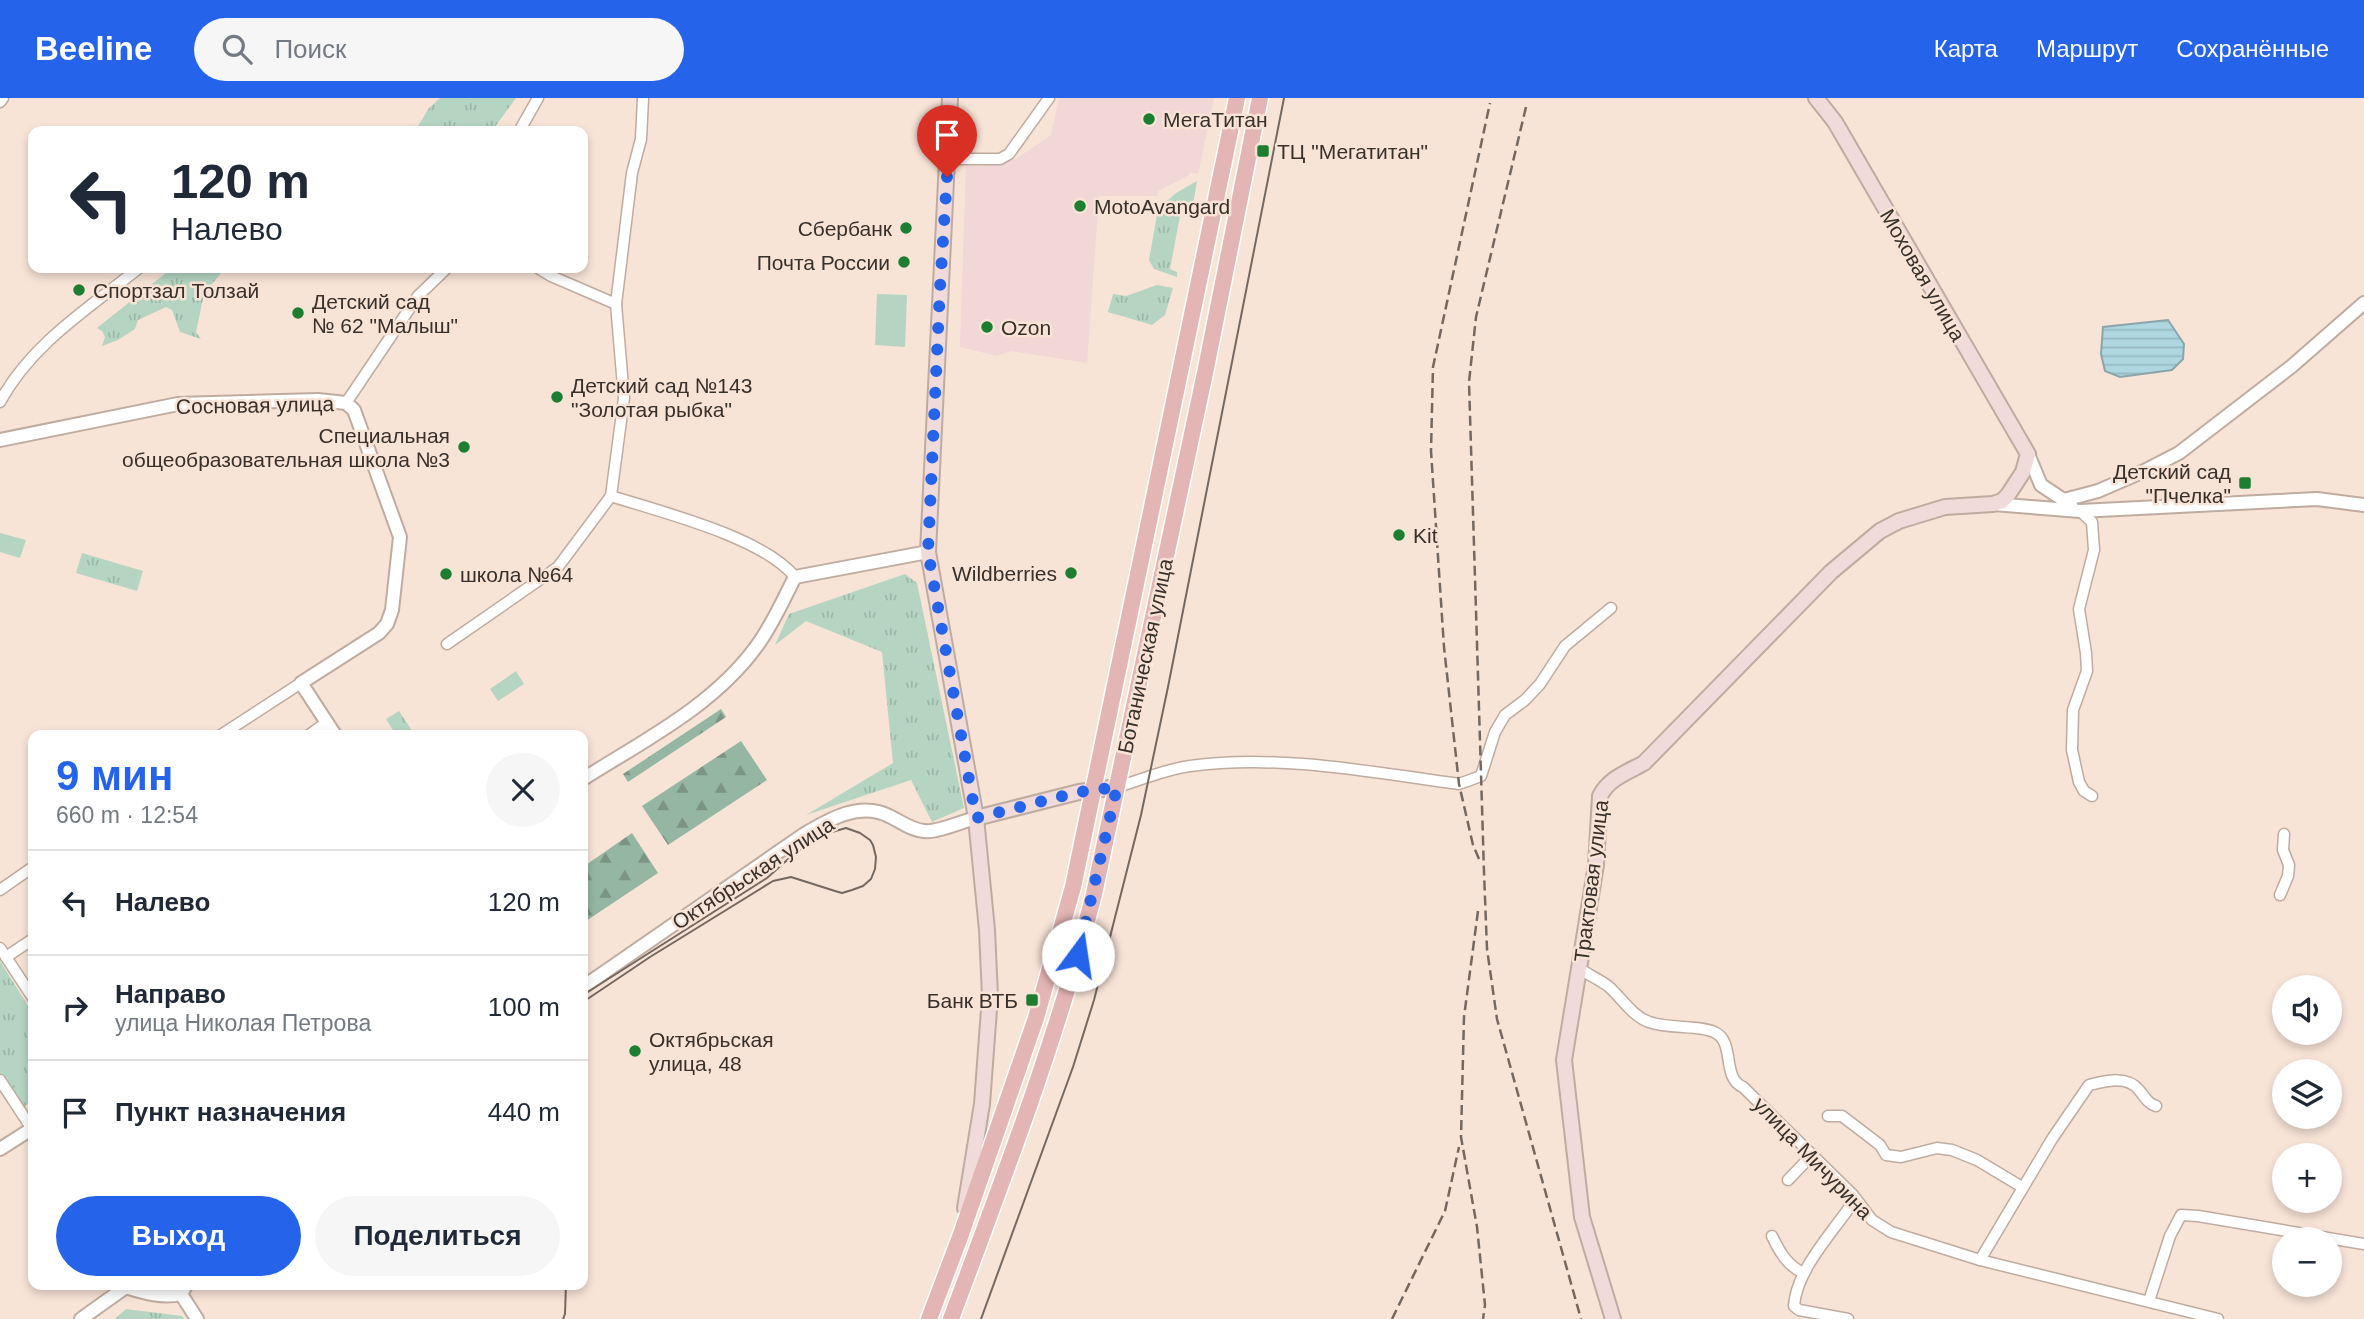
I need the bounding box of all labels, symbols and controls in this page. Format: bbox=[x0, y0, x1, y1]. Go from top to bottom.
search box bbox=[194, 18, 684, 81]
text: Beeline bbox=[35, 30, 152, 67]
icon: search bbox=[218, 30, 256, 68]
text: Поиск bbox=[274, 34, 346, 64]
text: Карта bbox=[1934, 35, 1998, 62]
text: Маршрут bbox=[2036, 35, 2138, 62]
text: Сохранённые bbox=[2176, 35, 2329, 62]
pin bbox=[917, 105, 977, 177]
place label: МегаТитан bbox=[1163, 108, 1268, 131]
marker: МегаТитан bbox=[1141, 111, 1157, 127]
icon: arrive bbox=[928, 116, 966, 154]
place label: ТЦ "Мегатитан" bbox=[1277, 140, 1428, 163]
marker: ТЦ "Мегатитан" bbox=[1255, 143, 1271, 159]
icon: left bbox=[56, 154, 147, 245]
text: 120 m bbox=[171, 154, 310, 208]
place label: MotoAvangard bbox=[1094, 195, 1230, 218]
marker: MotoAvangard bbox=[1072, 198, 1088, 214]
street label: Моховая улица bbox=[1876, 205, 1970, 345]
text: Налево bbox=[171, 211, 283, 247]
place label: Сбербанк bbox=[798, 217, 893, 240]
marker: Сбербанк bbox=[898, 220, 914, 236]
place label: Почта России bbox=[757, 251, 890, 274]
marker: Почта России bbox=[896, 254, 912, 270]
place label: Спортзал Толзай bbox=[93, 279, 259, 302]
marker: Спортзал Толзай bbox=[71, 282, 87, 298]
place label: Детский сад № 62 "Малыш" bbox=[312, 290, 458, 337]
marker: Детский сад № 62 "Малыш" bbox=[290, 305, 306, 321]
place label: Ozon bbox=[1001, 316, 1051, 339]
marker: Ozon bbox=[979, 319, 995, 335]
place label: Детский сад №143 "Золотая рыбка" bbox=[571, 374, 752, 421]
marker: Детский сад №143 "Золотая рыбка" bbox=[549, 389, 565, 405]
street label: Сосновая улица bbox=[176, 392, 335, 418]
place label: Специальная общеобразовательная школа №3 bbox=[122, 424, 450, 471]
marker: Специальная общеобразовательная школа №3 bbox=[456, 439, 472, 455]
place label: Детский сад "Пчелка" bbox=[2113, 460, 2231, 507]
marker: Детский сад "Пчелка" bbox=[2237, 475, 2253, 491]
place label: Kit bbox=[1413, 524, 1438, 547]
marker: Kit bbox=[1391, 527, 1407, 543]
street label: Ботаническая улица bbox=[1113, 556, 1177, 756]
place label: Wildberries bbox=[952, 562, 1057, 585]
place label: школа №64 bbox=[460, 563, 573, 586]
marker: Wildberries bbox=[1063, 565, 1079, 581]
marker: школа №64 bbox=[438, 566, 454, 582]
text: 9 мин bbox=[56, 752, 173, 799]
button: close bbox=[486, 753, 560, 827]
street label: Трактовая улица bbox=[1570, 798, 1612, 963]
text: 660 m · 12:54 bbox=[56, 802, 198, 828]
street label: Октябрьская улица bbox=[668, 812, 838, 934]
icon: left bbox=[56, 884, 94, 922]
text: Налево bbox=[115, 887, 210, 917]
text: 120 m bbox=[488, 887, 560, 917]
position arrow bbox=[1041, 918, 1115, 992]
map controls bbox=[2272, 975, 2342, 1297]
button: sound bbox=[2272, 975, 2342, 1045]
text: Направо bbox=[115, 979, 226, 1009]
icon: right bbox=[56, 989, 94, 1027]
place label: Банк ВТБ bbox=[927, 989, 1018, 1012]
text: 100 m bbox=[488, 992, 560, 1022]
marker: Банк ВТБ bbox=[1024, 992, 1040, 1008]
text: улица Николая Петрова bbox=[115, 1010, 371, 1036]
place label: Октябрьская улица, 48 bbox=[649, 1028, 774, 1075]
marker: Октябрьская улица, 48 bbox=[627, 1043, 643, 1059]
button: layers bbox=[2272, 1059, 2342, 1129]
street label: улица Мичурина bbox=[1749, 1092, 1877, 1224]
icon: arrive bbox=[56, 1094, 94, 1132]
text: Пункт назначения bbox=[115, 1097, 346, 1127]
text: 440 m bbox=[488, 1097, 560, 1127]
button: + bbox=[2272, 1143, 2342, 1213]
button: Выход bbox=[56, 1196, 301, 1276]
button: Поделиться bbox=[315, 1196, 560, 1276]
button: − bbox=[2272, 1227, 2342, 1297]

